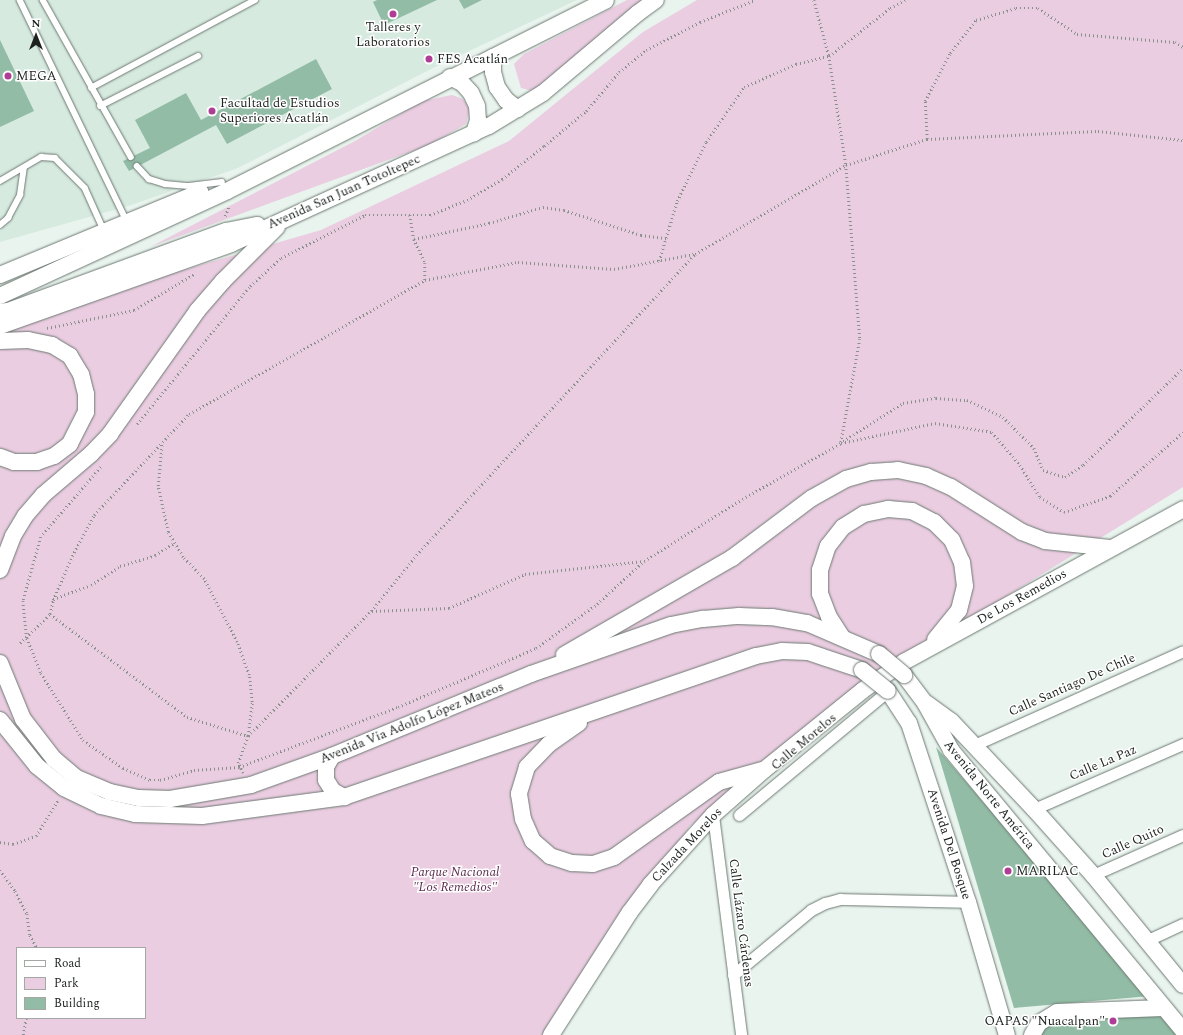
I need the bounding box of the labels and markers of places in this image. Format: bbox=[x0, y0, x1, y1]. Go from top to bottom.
marker: Talleres y Laboratorios bbox=[388, 9, 398, 19]
place label: Talleres y Laboratorios bbox=[356, 20, 430, 51]
place label: FES Acatlán bbox=[437, 51, 508, 67]
marker: FES Acatlán bbox=[424, 54, 434, 64]
place label: MEGA bbox=[16, 68, 56, 84]
marker: MEGA bbox=[3, 71, 13, 81]
place label: Facultad de Estudios Superiores Acatlán bbox=[220, 96, 340, 127]
marker: Facultad de Estudios Superiores Acatlán bbox=[207, 106, 217, 116]
place label: MARILAC bbox=[1016, 863, 1079, 879]
marker: MARILAC bbox=[1003, 866, 1013, 876]
place label: OAPAS "Nuacalpan" bbox=[985, 1013, 1105, 1029]
marker: OAPAS "Nuacalpan" bbox=[1108, 1016, 1118, 1026]

